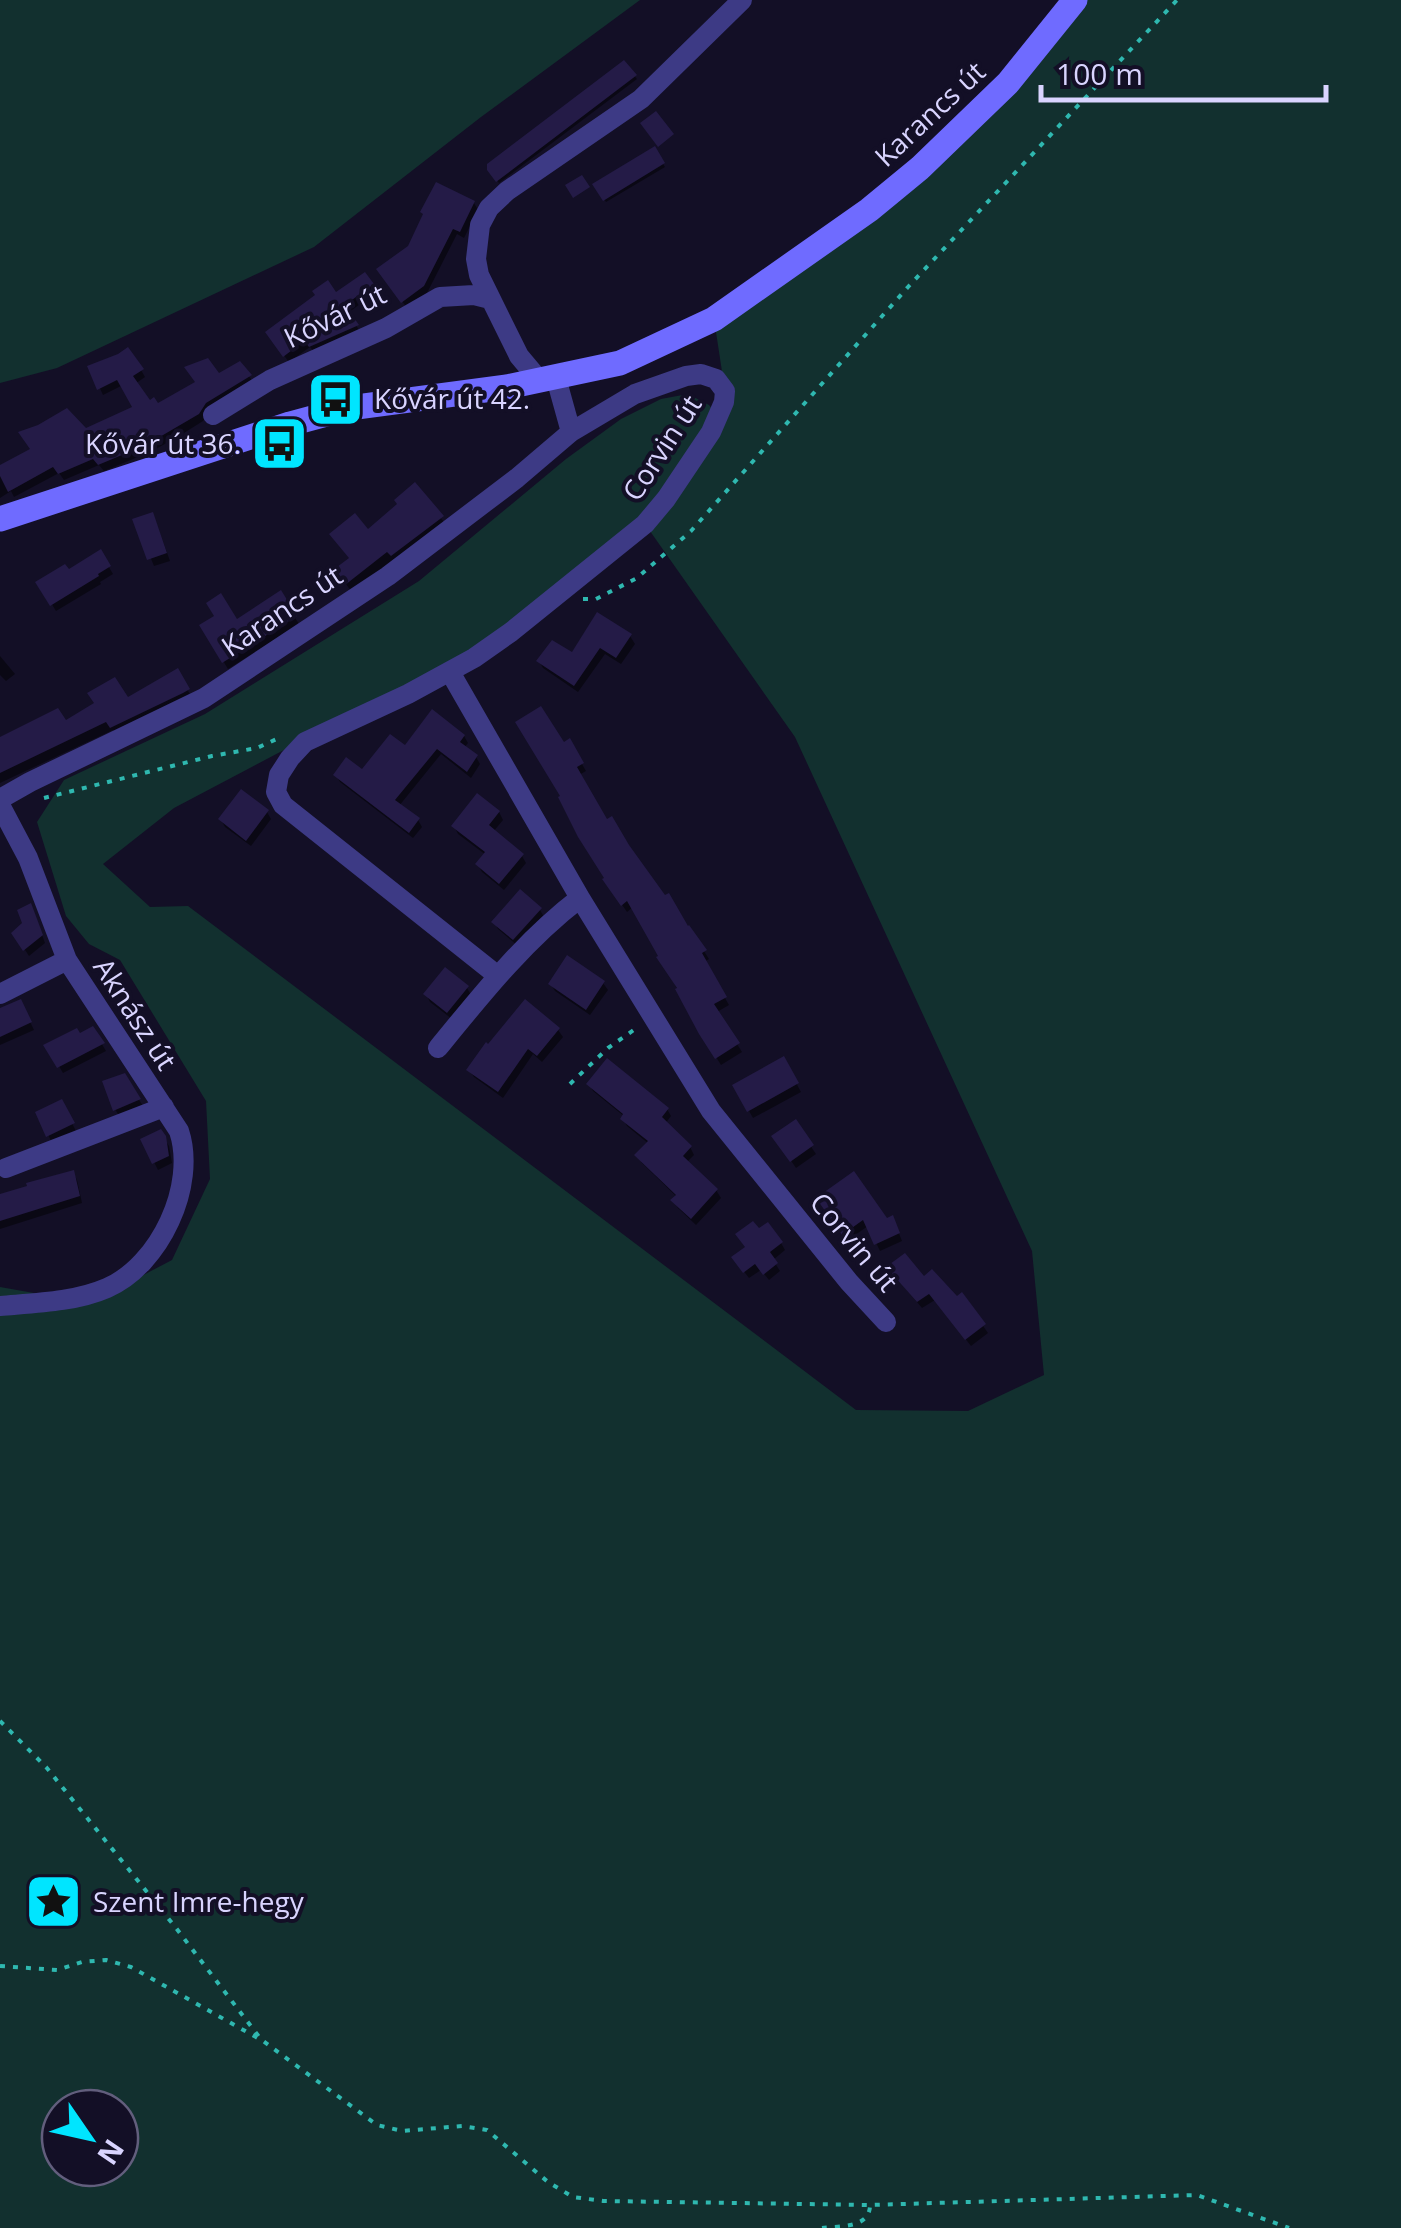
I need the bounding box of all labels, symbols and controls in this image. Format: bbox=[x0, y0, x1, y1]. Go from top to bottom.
scale bar bbox=[1041, 40, 1326, 102]
street label: Karancs út bbox=[866, 52, 993, 174]
text: 100 m bbox=[1056, 53, 1143, 94]
street label: Kővár út bbox=[277, 274, 392, 356]
bus stop icon: Kővár út 42. bbox=[305, 369, 365, 429]
place label: Kővár út 42. bbox=[374, 379, 530, 417]
street label: Corvin út bbox=[613, 387, 709, 508]
bus stop icon: Kővár út 36. bbox=[250, 414, 310, 474]
place label: Kővár út 36. bbox=[85, 424, 241, 462]
street label: Karancs út bbox=[214, 556, 349, 665]
street label: Aknász út bbox=[86, 950, 186, 1077]
street label: Corvin út bbox=[802, 1184, 907, 1299]
place icon: Szent Imre-hegy bbox=[24, 1872, 84, 1932]
place label: Szent Imre-hegy bbox=[93, 1882, 305, 1920]
north arrow bbox=[40, 2088, 140, 2188]
text: N bbox=[89, 2132, 134, 2173]

